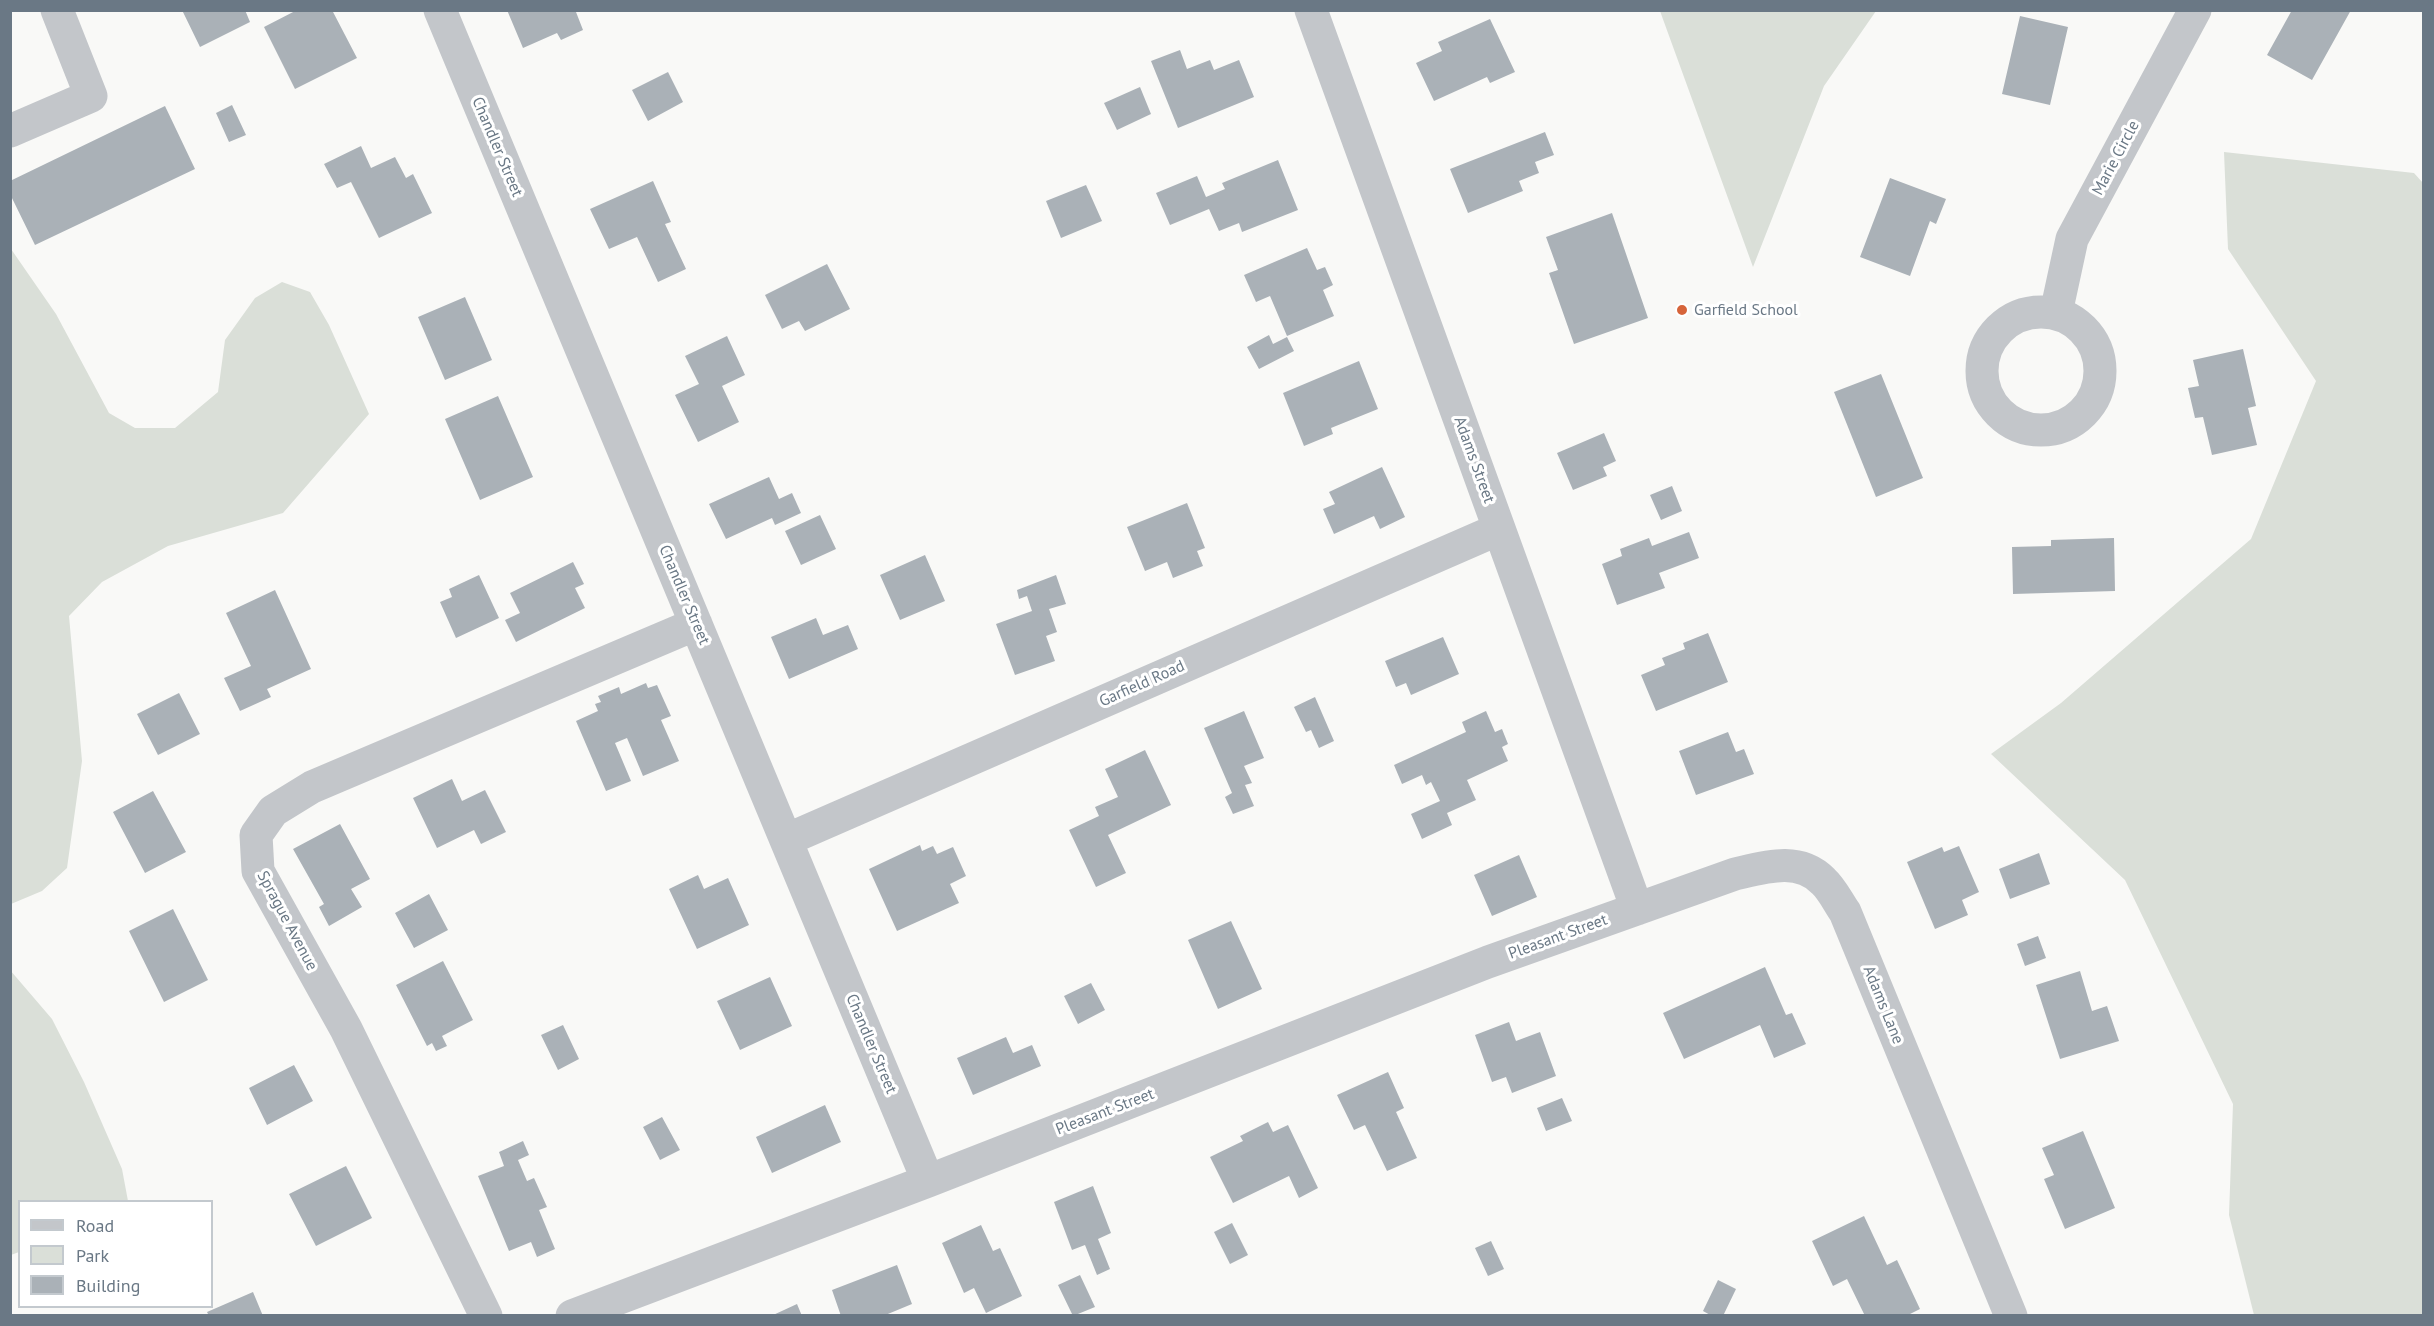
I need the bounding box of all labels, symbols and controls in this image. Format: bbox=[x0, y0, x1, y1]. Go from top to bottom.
street label: Chandler Street bbox=[467, 94, 527, 200]
street label: Marie Circle bbox=[2088, 117, 2144, 199]
place label: Garfield School bbox=[1694, 300, 1798, 320]
marker: Garfield School bbox=[1675, 303, 1689, 317]
street label: Adams Street bbox=[1449, 414, 1499, 506]
street label: Chandler Street bbox=[654, 542, 714, 648]
street label: Garfield Road bbox=[1096, 657, 1188, 711]
street label: Sprague Avenue bbox=[253, 868, 321, 974]
street label: Pleasant Street bbox=[1506, 910, 1610, 964]
street label: Adams Lane bbox=[1859, 963, 1907, 1047]
street label: Chandler Street bbox=[841, 991, 901, 1097]
street label: Pleasant Street bbox=[1053, 1084, 1157, 1140]
legend bbox=[18, 1200, 213, 1308]
text: Road bbox=[76, 1214, 114, 1237]
text: Park bbox=[76, 1244, 109, 1267]
text: Building bbox=[76, 1274, 140, 1297]

